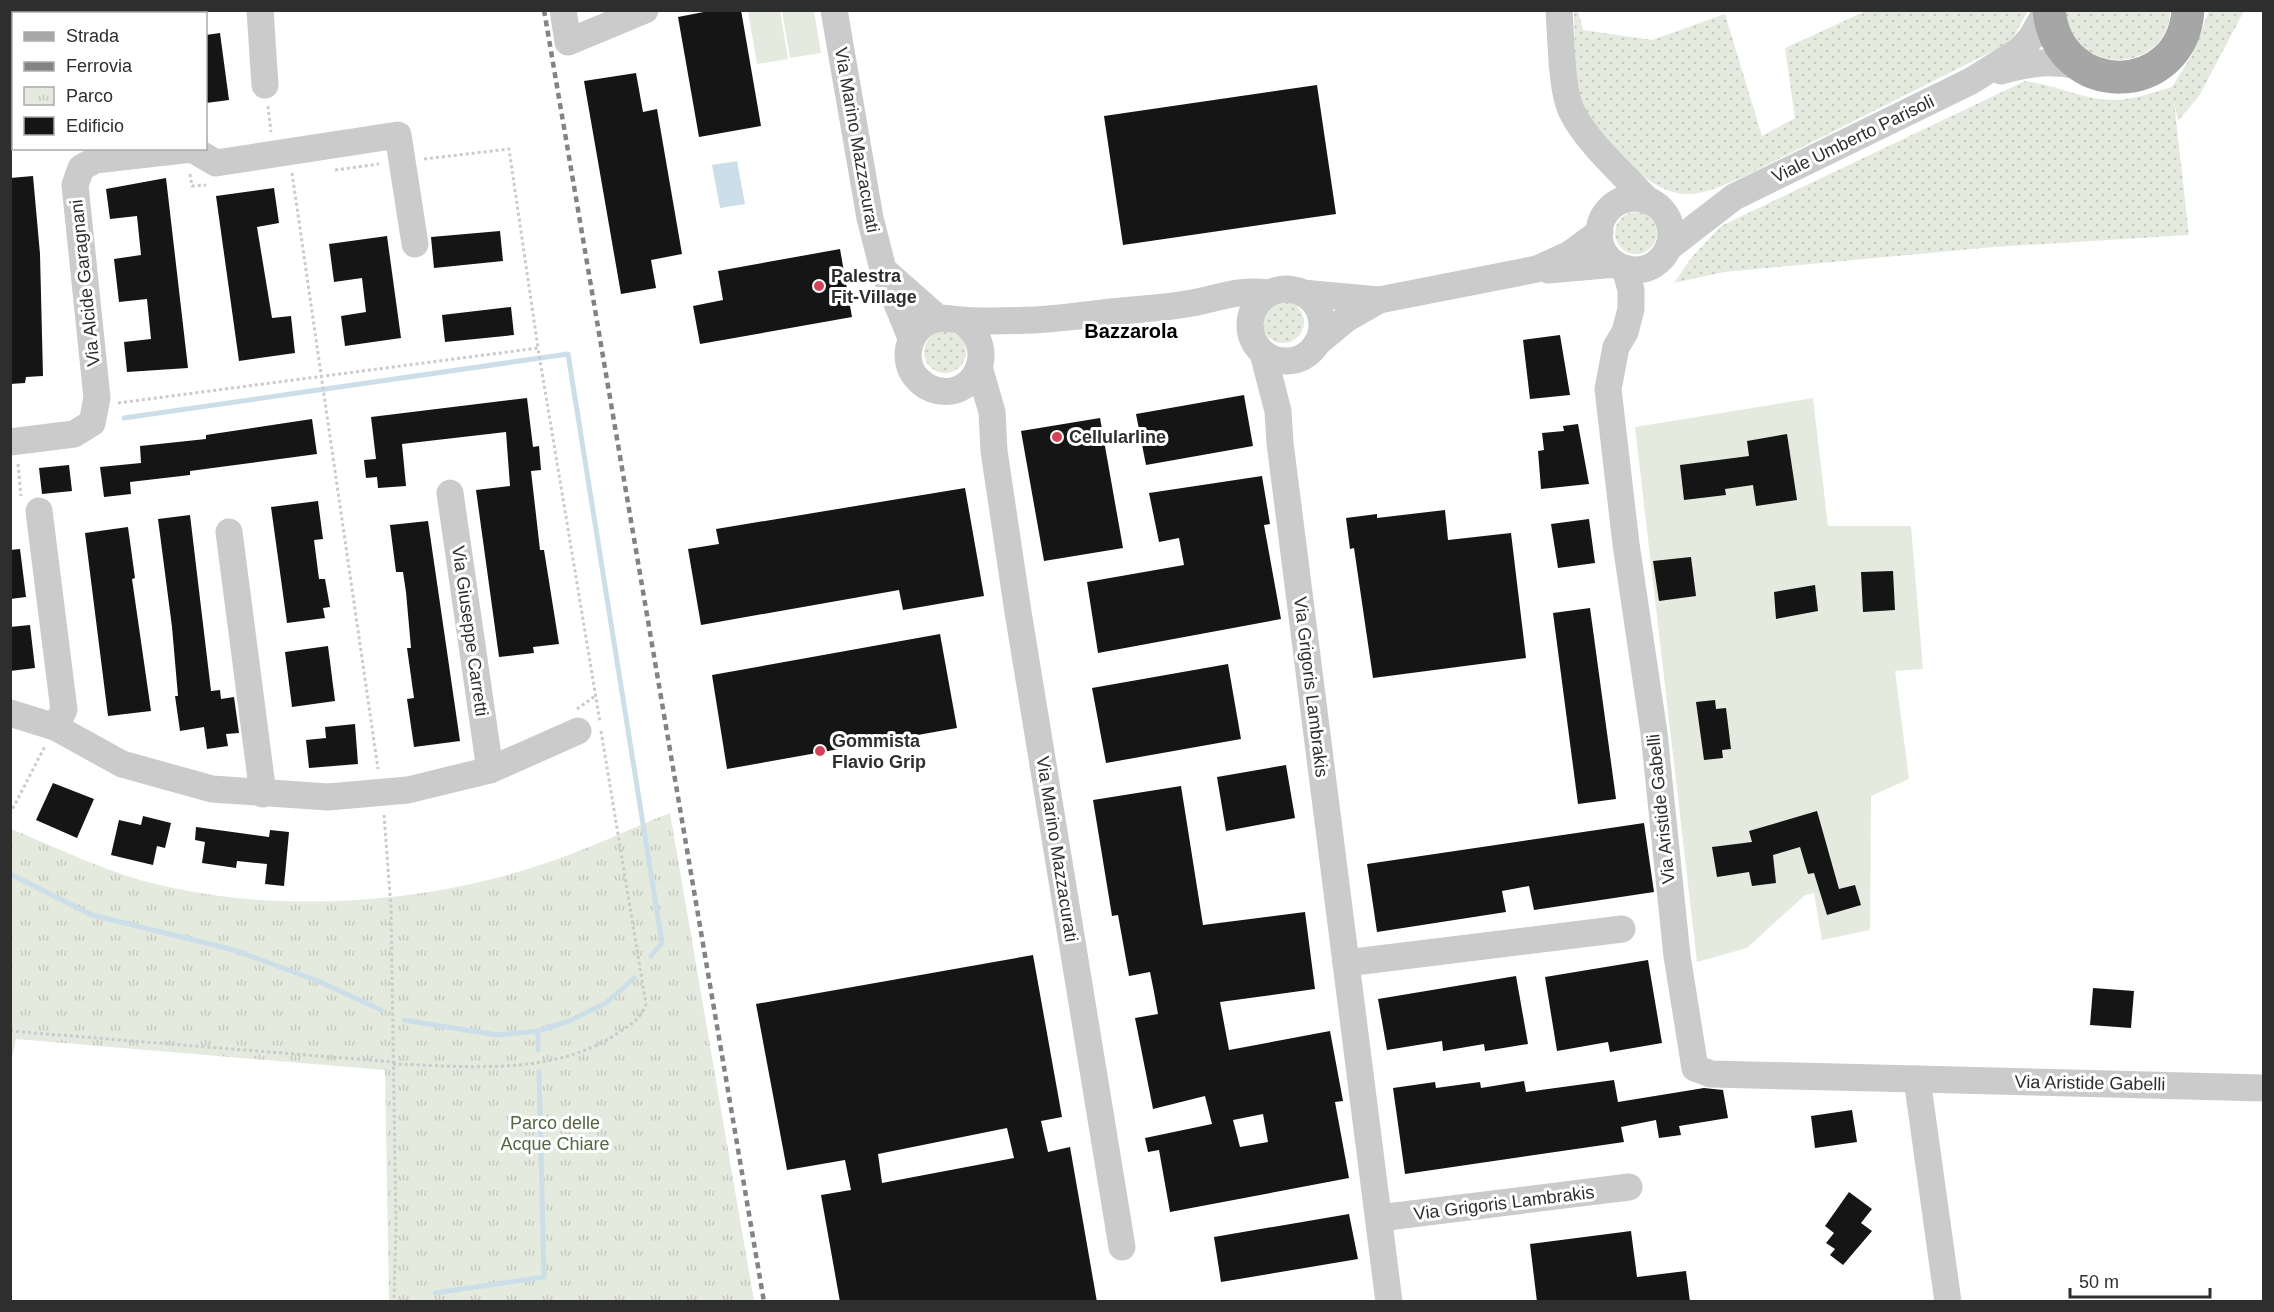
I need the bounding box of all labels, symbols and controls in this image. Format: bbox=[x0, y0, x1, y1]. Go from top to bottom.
legend bbox=[12, 12, 207, 150]
text: Strada bbox=[66, 26, 120, 46]
street label: Via Marino Mazzacurati bbox=[831, 46, 883, 234]
text: Ferrovia bbox=[66, 56, 133, 76]
text: Parco bbox=[66, 86, 113, 106]
street label: Viale Umberto Parisoli bbox=[1769, 91, 1937, 187]
text: Edificio bbox=[66, 116, 124, 136]
street label: Via Alcide Garagnani bbox=[66, 199, 104, 367]
place label: Palestra Fit-Village bbox=[831, 266, 917, 307]
marker: Palestra Fit-Village bbox=[812, 279, 826, 293]
district label: Bazzarola bbox=[1084, 320, 1179, 342]
place label: Cellularline bbox=[1069, 427, 1166, 447]
marker: Cellularline bbox=[1050, 430, 1064, 444]
street label: Via Giuseppe Carretti bbox=[448, 545, 492, 717]
street label: Via Grigoris Lambrakis bbox=[1290, 596, 1332, 778]
place label: Gommista Flavio Grip bbox=[832, 731, 926, 772]
street label: Via Aristide Gabelli bbox=[1643, 733, 1679, 885]
marker: Gommista Flavio Grip bbox=[813, 744, 827, 758]
street label: Via Marino Mazzacurati bbox=[1032, 755, 1082, 943]
street label: Via Aristide Gabelli bbox=[2014, 1072, 2166, 1094]
park label: Parco delle Acque Chiare bbox=[500, 1113, 610, 1154]
street label: Via Grigoris Lambrakis bbox=[1413, 1182, 1595, 1224]
scale bar bbox=[2070, 1261, 2210, 1299]
text: 50 m bbox=[2079, 1272, 2119, 1292]

